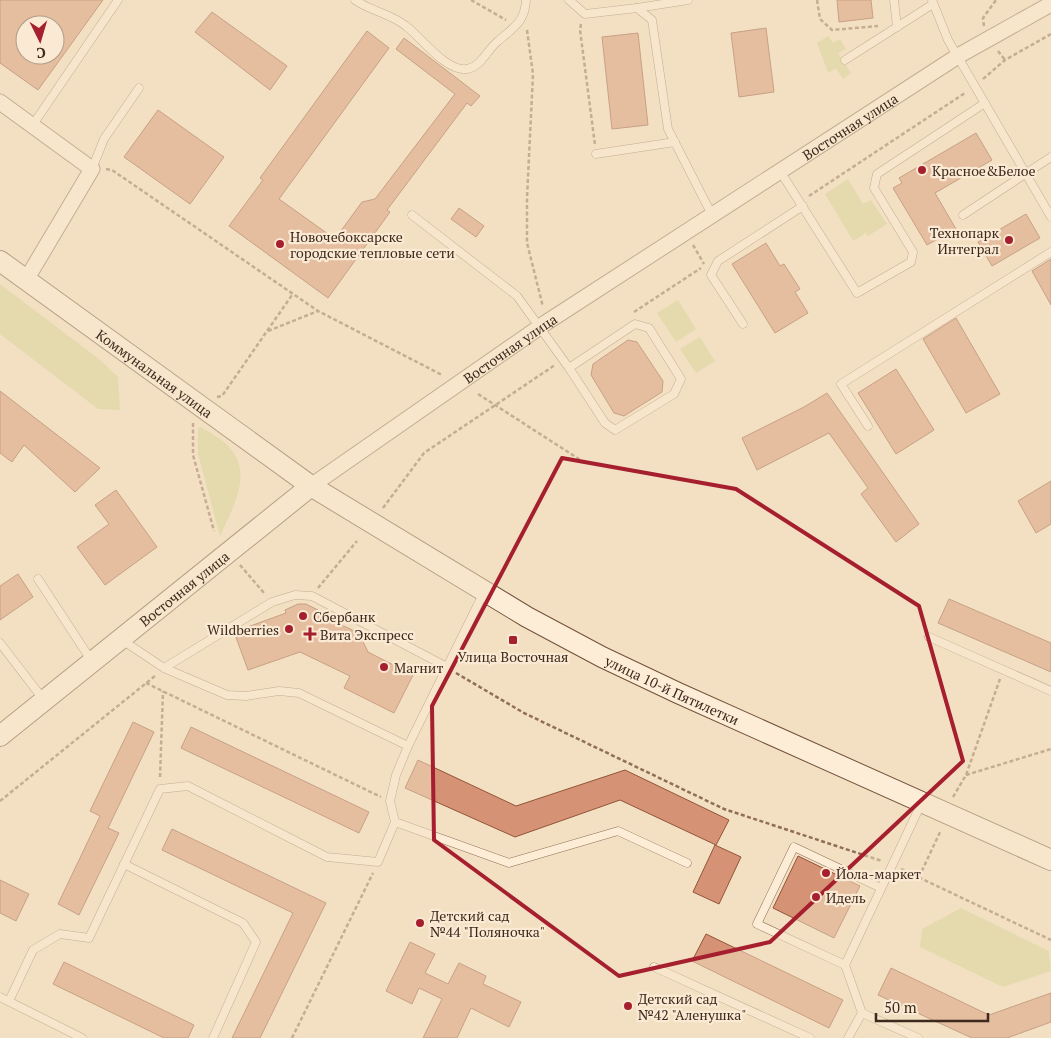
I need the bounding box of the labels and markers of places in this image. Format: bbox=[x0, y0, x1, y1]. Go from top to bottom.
place label: Красное&Белое bbox=[932, 161, 1036, 180]
marker: Красное&Белое bbox=[916, 164, 928, 176]
place label: Технопарк Интеграл bbox=[930, 223, 999, 258]
place label: Новочебоксарске городские тепловые сети bbox=[290, 227, 455, 262]
marker: Технопарк Интеграл bbox=[1003, 234, 1015, 246]
marker: Новочебоксарске городские тепловые сети bbox=[274, 238, 286, 250]
place label: Сбербанк bbox=[313, 607, 376, 626]
marker: Сбербанк bbox=[297, 610, 309, 622]
place label: Wildberries bbox=[207, 620, 279, 639]
marker: Wildberries bbox=[283, 623, 295, 635]
place label: Вита Экспресс bbox=[320, 625, 414, 644]
marker: Вита Экспресс bbox=[304, 628, 316, 640]
marker: Улица Восточная bbox=[507, 634, 519, 646]
place label: Улица Восточная bbox=[457, 647, 569, 666]
place label: Магнит bbox=[394, 658, 443, 677]
marker: Магнит bbox=[378, 661, 390, 673]
place label: Йола-маркет bbox=[836, 864, 921, 883]
marker: Йола-маркет bbox=[820, 867, 832, 879]
place label: Идель bbox=[826, 888, 866, 907]
marker: Идель bbox=[810, 891, 822, 903]
place label: Детский сад №44 "Поляночка" bbox=[430, 906, 545, 941]
marker: Детский сад №44 "Поляночка" bbox=[414, 917, 426, 929]
place label: Детский сад №42 "Аленушка" bbox=[638, 989, 747, 1024]
marker: Детский сад №42 "Аленушка" bbox=[622, 1000, 634, 1012]

